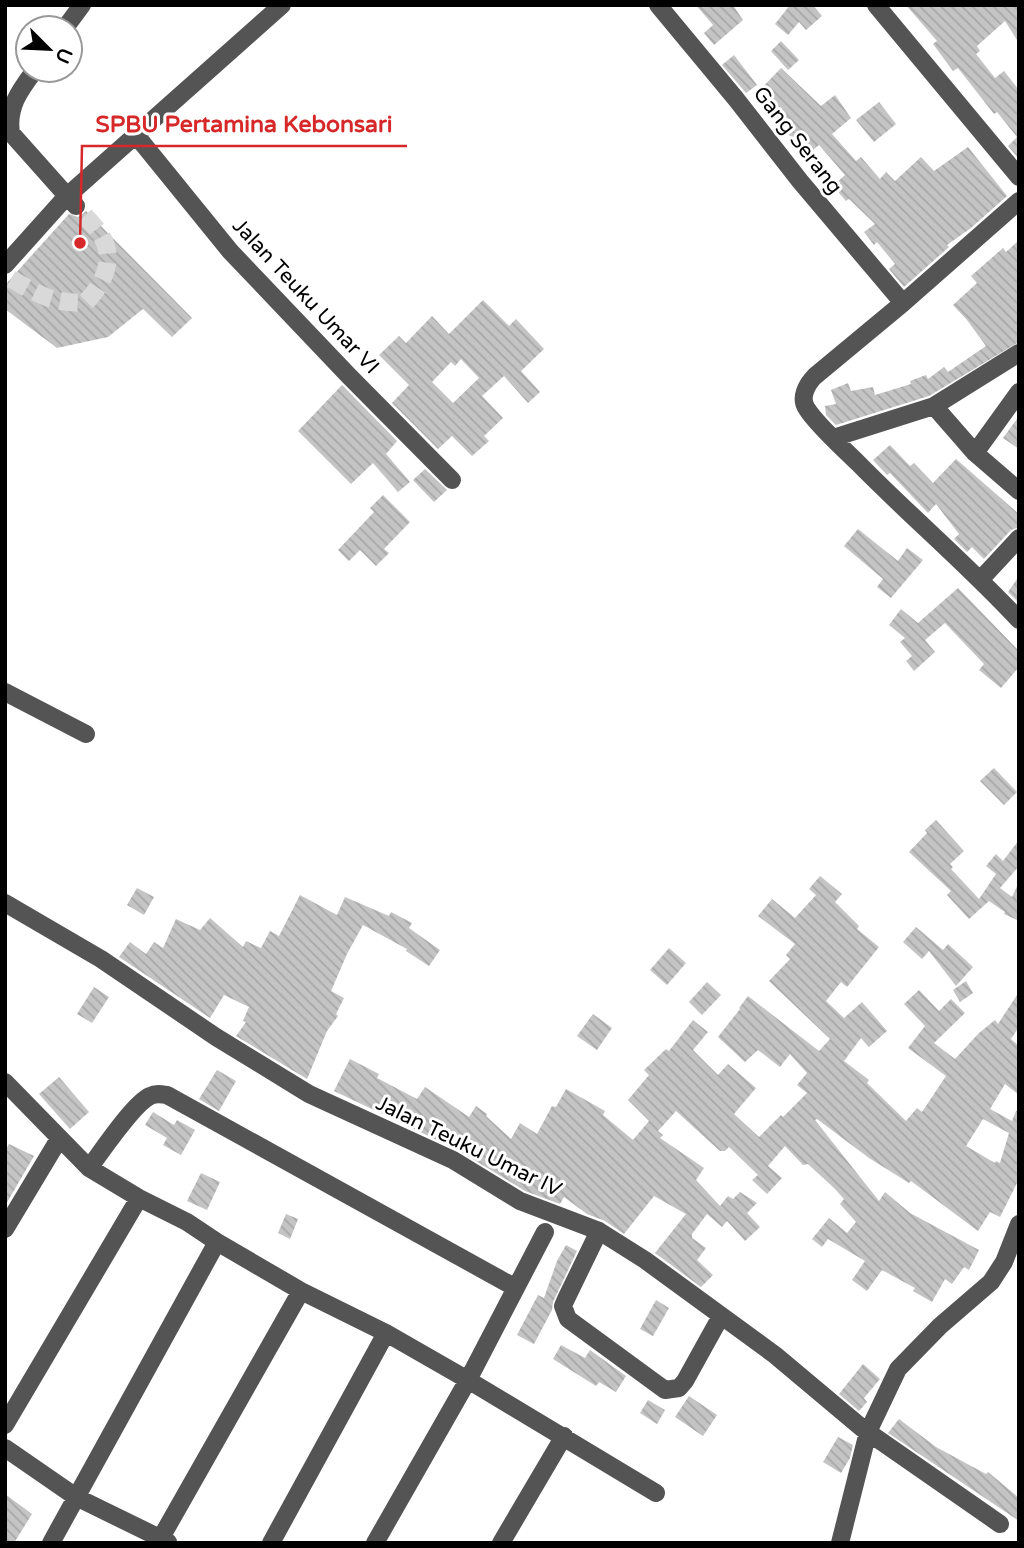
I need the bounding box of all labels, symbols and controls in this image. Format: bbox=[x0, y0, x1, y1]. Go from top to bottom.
north arrow bbox=[14, 14, 84, 84]
text: U bbox=[51, 44, 77, 67]
street label: Gang Serang bbox=[748, 81, 847, 199]
callout: SPBU Pertamina Kebonsari bbox=[82, 102, 407, 146]
text: SPBU Pertamina Kebonsari bbox=[96, 111, 392, 139]
street label: Jalan Teuku Umar VI bbox=[227, 213, 384, 379]
street label: Jalan Teuku Umar IV bbox=[372, 1091, 566, 1202]

